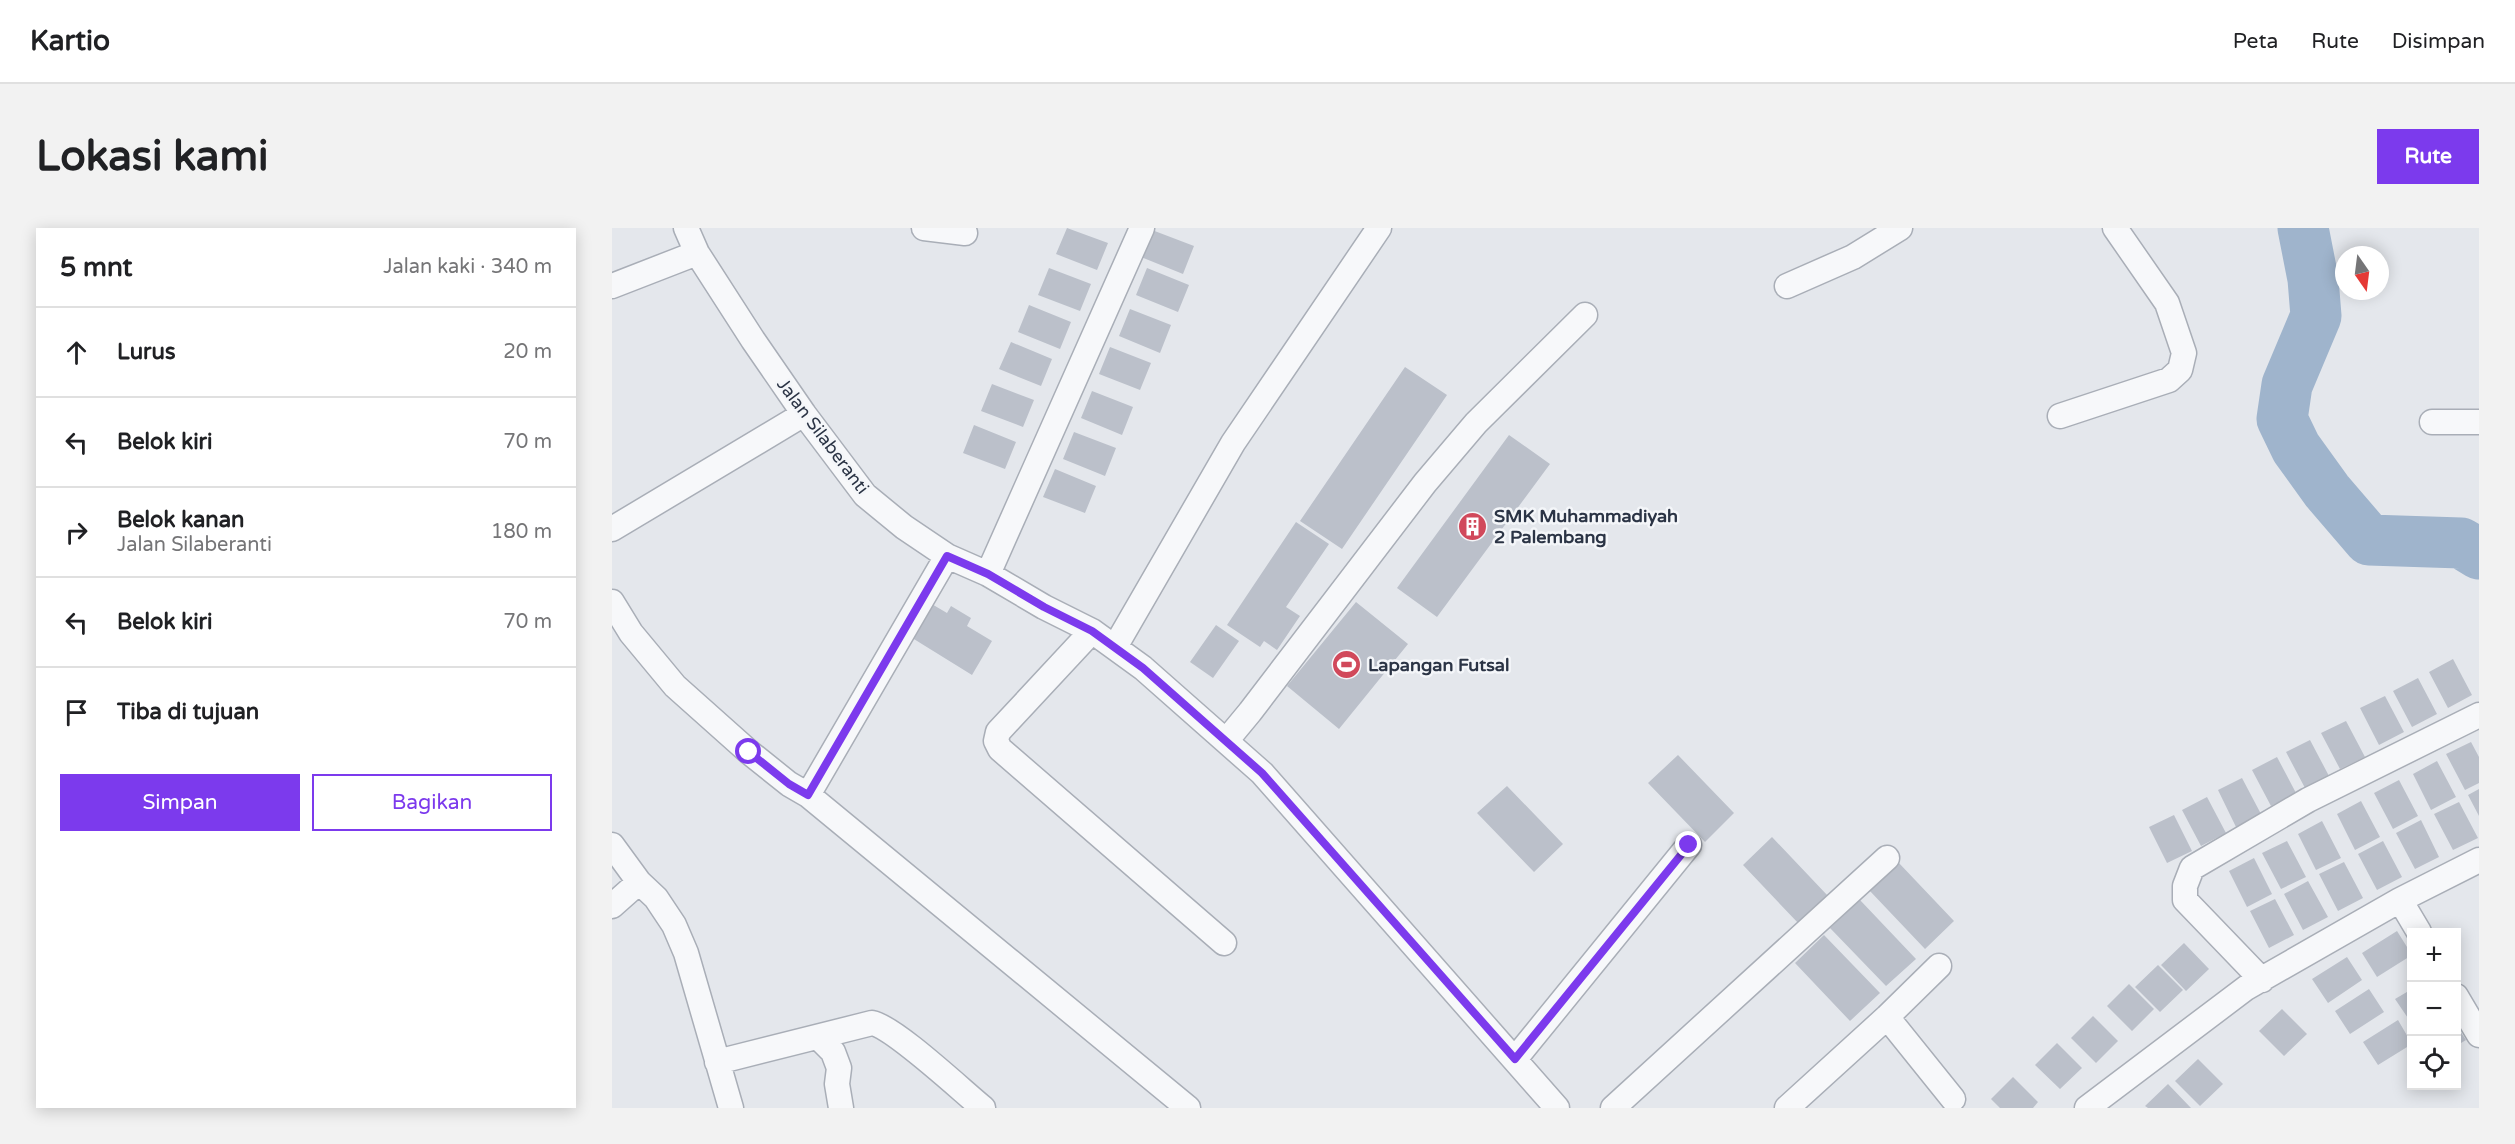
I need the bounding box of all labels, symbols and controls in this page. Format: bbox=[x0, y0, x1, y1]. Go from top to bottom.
text: Kartio bbox=[30, 24, 110, 58]
text: Peta bbox=[2233, 29, 2278, 54]
text: Rute bbox=[2311, 29, 2359, 54]
text: Disimpan bbox=[2392, 29, 2485, 54]
button: Rute bbox=[2377, 129, 2479, 184]
text: Lokasi kami bbox=[36, 131, 268, 182]
north arrow bbox=[2335, 246, 2389, 300]
text: 5 mnt bbox=[60, 252, 132, 283]
text: Jalan kaki · 340 m bbox=[383, 255, 552, 279]
icon: ahead bbox=[60, 336, 93, 369]
text: Lurus bbox=[117, 339, 175, 365]
text: 20 m bbox=[503, 340, 552, 364]
street label: Jalan Silaberanti bbox=[772, 374, 874, 498]
icon: left bbox=[60, 426, 93, 459]
text: Belok kiri bbox=[117, 429, 213, 455]
text: 70 m bbox=[503, 430, 552, 454]
place label: SMK Muhammadiyah 2 Palembang bbox=[1494, 505, 1678, 548]
text: Belok kanan bbox=[117, 507, 244, 533]
building icon: SMK Muhammadiyah 2 Palembang bbox=[1457, 510, 1489, 542]
icon: right bbox=[60, 516, 93, 549]
text: 180 m bbox=[491, 520, 552, 544]
text: Jalan Silaberanti bbox=[117, 533, 272, 557]
icon: left bbox=[60, 606, 93, 639]
text: Belok kiri bbox=[117, 609, 213, 635]
text: 70 m bbox=[503, 610, 552, 634]
sports icon: Lapangan Futsal bbox=[1331, 649, 1363, 681]
place label: Lapangan Futsal bbox=[1368, 654, 1509, 676]
icon: arrive bbox=[60, 696, 93, 729]
text: Tiba di tujuan bbox=[117, 699, 259, 725]
route start bbox=[735, 738, 761, 764]
button: Simpan bbox=[60, 774, 300, 831]
button: Bagikan bbox=[312, 774, 552, 831]
route end bbox=[1675, 831, 1701, 857]
map controls bbox=[2407, 928, 2461, 1090]
button: + bbox=[2407, 928, 2461, 982]
button: − bbox=[2407, 982, 2461, 1036]
button: locate bbox=[2407, 1036, 2461, 1090]

